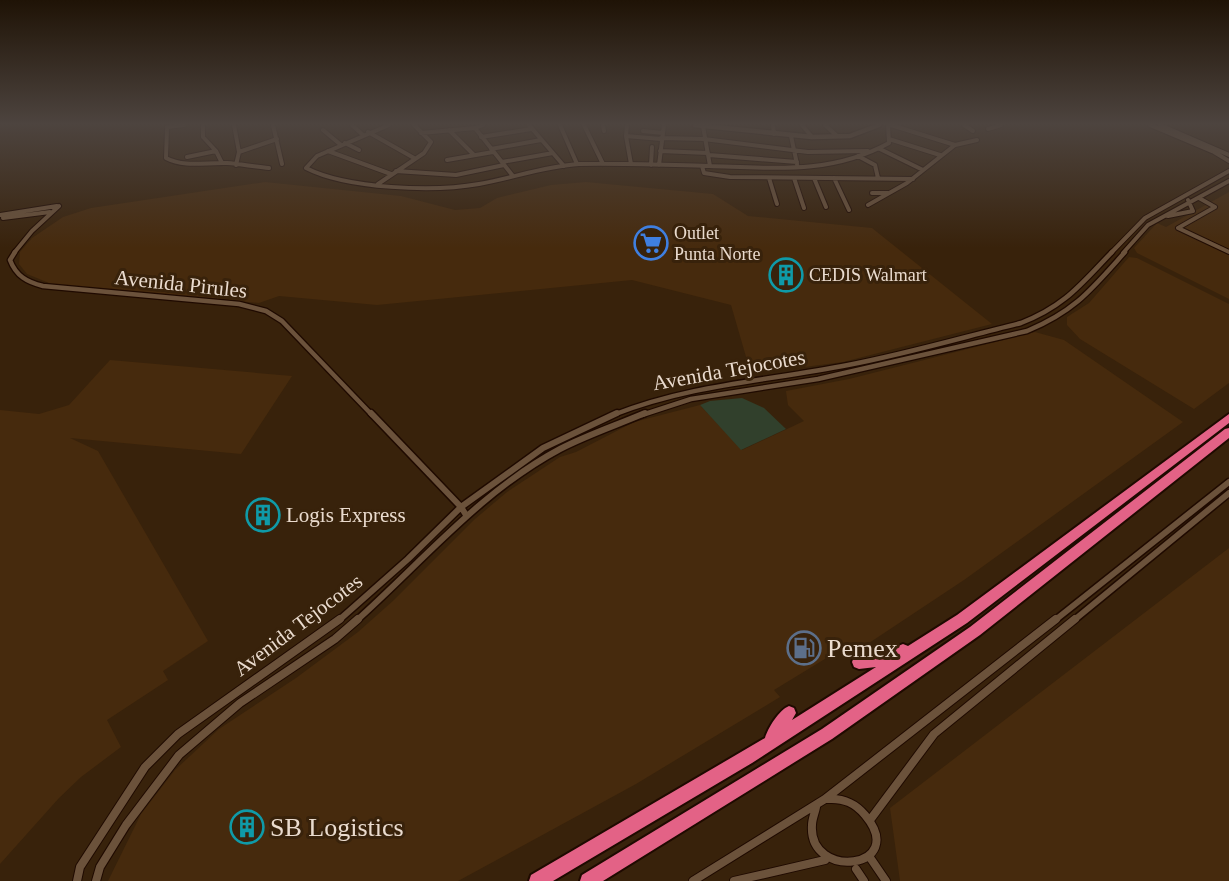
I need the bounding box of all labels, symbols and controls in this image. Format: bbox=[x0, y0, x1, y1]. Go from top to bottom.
place label: Outlet Punta Norte bbox=[674, 223, 760, 264]
supermarket icon: Outlet Punta Norte bbox=[633, 225, 669, 261]
building icon: CEDIS Walmart bbox=[768, 257, 804, 293]
street label: Avenida Pirules bbox=[114, 265, 248, 303]
place label: CEDIS Walmart bbox=[809, 265, 927, 285]
street label: Avenida Tejocotes bbox=[651, 345, 807, 395]
building icon: Logis Express bbox=[245, 497, 281, 533]
place label: Logis Express bbox=[286, 503, 406, 527]
street label: Avenida Tejocotes bbox=[229, 569, 367, 681]
fuel station icon: Pemex bbox=[786, 630, 822, 666]
place label: Pemex bbox=[827, 634, 898, 663]
building icon: SB Logistics bbox=[229, 809, 265, 845]
place label: SB Logistics bbox=[270, 813, 404, 842]

